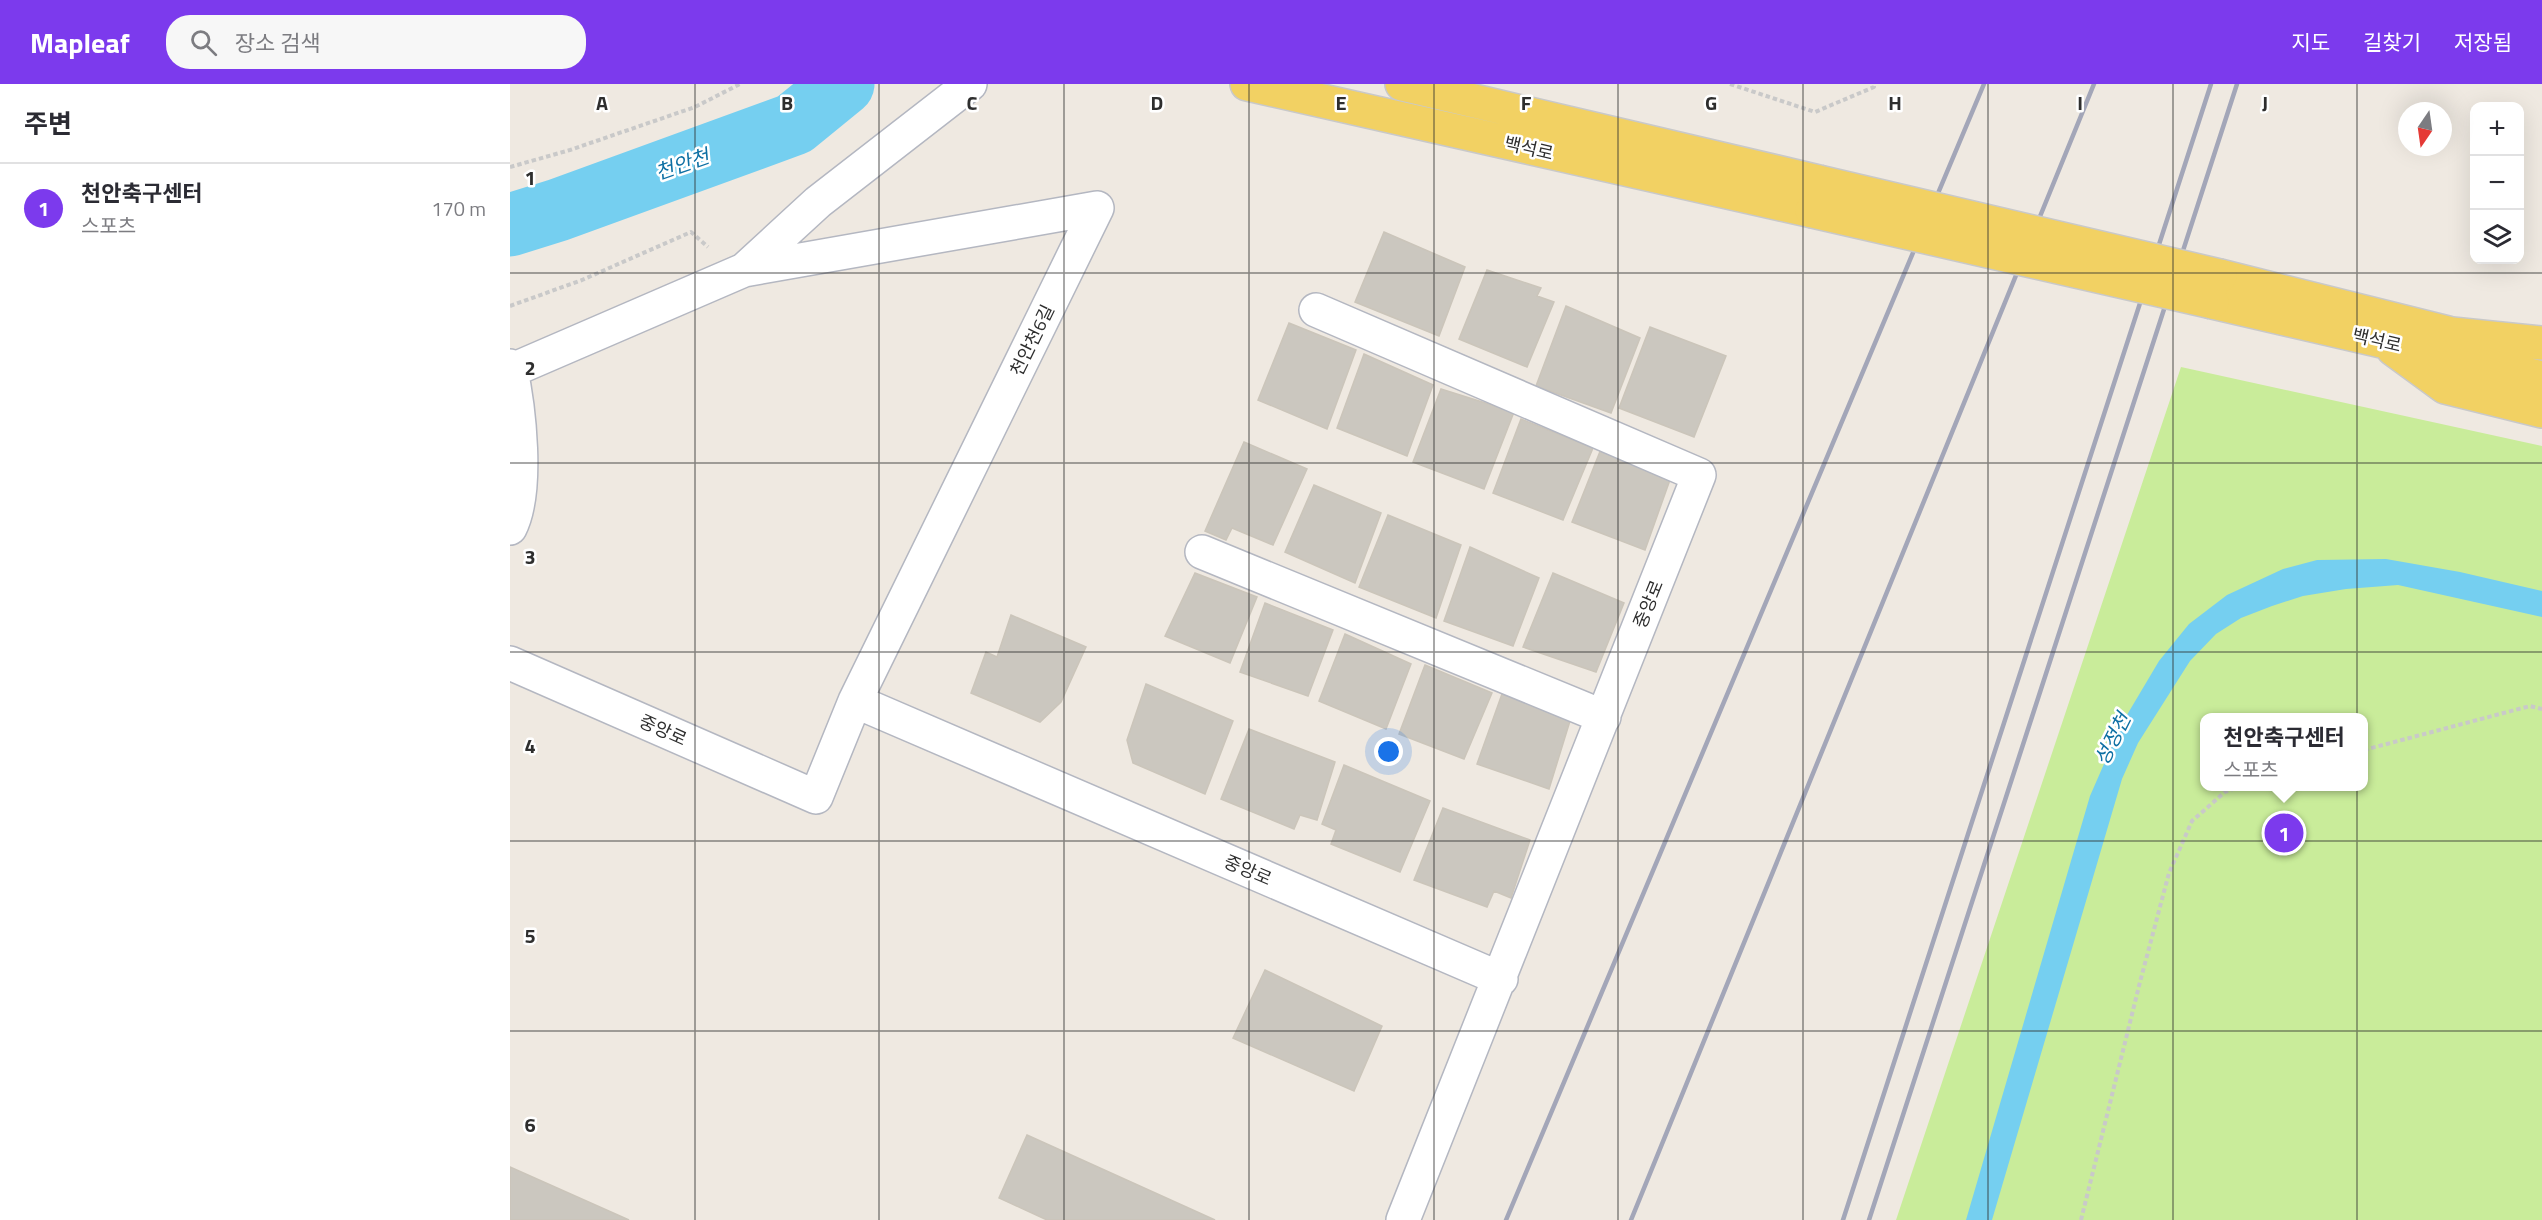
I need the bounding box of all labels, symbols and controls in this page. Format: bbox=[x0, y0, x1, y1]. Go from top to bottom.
search box bbox=[166, 15, 586, 69]
text: Mapleaf bbox=[30, 21, 130, 64]
icon: search bbox=[187, 26, 220, 59]
text: 장소 검색 bbox=[235, 26, 321, 60]
text: 지도 bbox=[2291, 26, 2330, 58]
text: 길찾기 bbox=[2363, 26, 2421, 58]
text: 저장됨 bbox=[2454, 26, 2512, 58]
text: A bbox=[596, 87, 608, 118]
text: B bbox=[781, 87, 793, 118]
text: C bbox=[967, 87, 978, 118]
text: D bbox=[1151, 87, 1163, 118]
text: E bbox=[1335, 87, 1347, 118]
text: F bbox=[1521, 87, 1532, 118]
text: G bbox=[1705, 87, 1717, 118]
text: H bbox=[1888, 87, 1902, 118]
text: I bbox=[2077, 87, 2083, 118]
text: J bbox=[2262, 87, 2268, 118]
north arrow bbox=[2398, 102, 2452, 156]
map controls bbox=[2470, 102, 2524, 264]
button: + bbox=[2470, 102, 2524, 156]
text: 주변 bbox=[24, 104, 72, 143]
street label: 백석로 bbox=[1502, 129, 1556, 167]
water label: 천안천 bbox=[651, 140, 716, 188]
button: − bbox=[2470, 156, 2524, 210]
text: 1 bbox=[524, 162, 536, 193]
text: 천안축구센터 bbox=[81, 176, 202, 210]
text: 1 bbox=[38, 193, 49, 224]
text: 170 m bbox=[431, 193, 486, 224]
text: 스포츠 bbox=[81, 210, 136, 241]
button: layers bbox=[2470, 210, 2524, 264]
street label: 천안천6길 bbox=[1003, 300, 1061, 380]
street label: 백석로 bbox=[2350, 321, 2404, 359]
text: 2 bbox=[524, 352, 536, 383]
text: 3 bbox=[524, 541, 536, 572]
street label: 중앙로 bbox=[1626, 576, 1670, 632]
water label: 성정천 bbox=[2086, 705, 2140, 771]
street label: 중앙로 bbox=[635, 708, 691, 752]
popup bbox=[2200, 713, 2368, 791]
text: 천안축구센터 bbox=[2223, 720, 2345, 754]
text: 4 bbox=[524, 730, 536, 761]
your location bbox=[1374, 737, 1403, 766]
text: 스포츠 bbox=[2223, 754, 2278, 785]
pin: 1 bbox=[2264, 810, 2304, 855]
street label: 중앙로 bbox=[1220, 848, 1276, 892]
text: 5 bbox=[524, 920, 536, 951]
text: 6 bbox=[524, 1109, 536, 1140]

